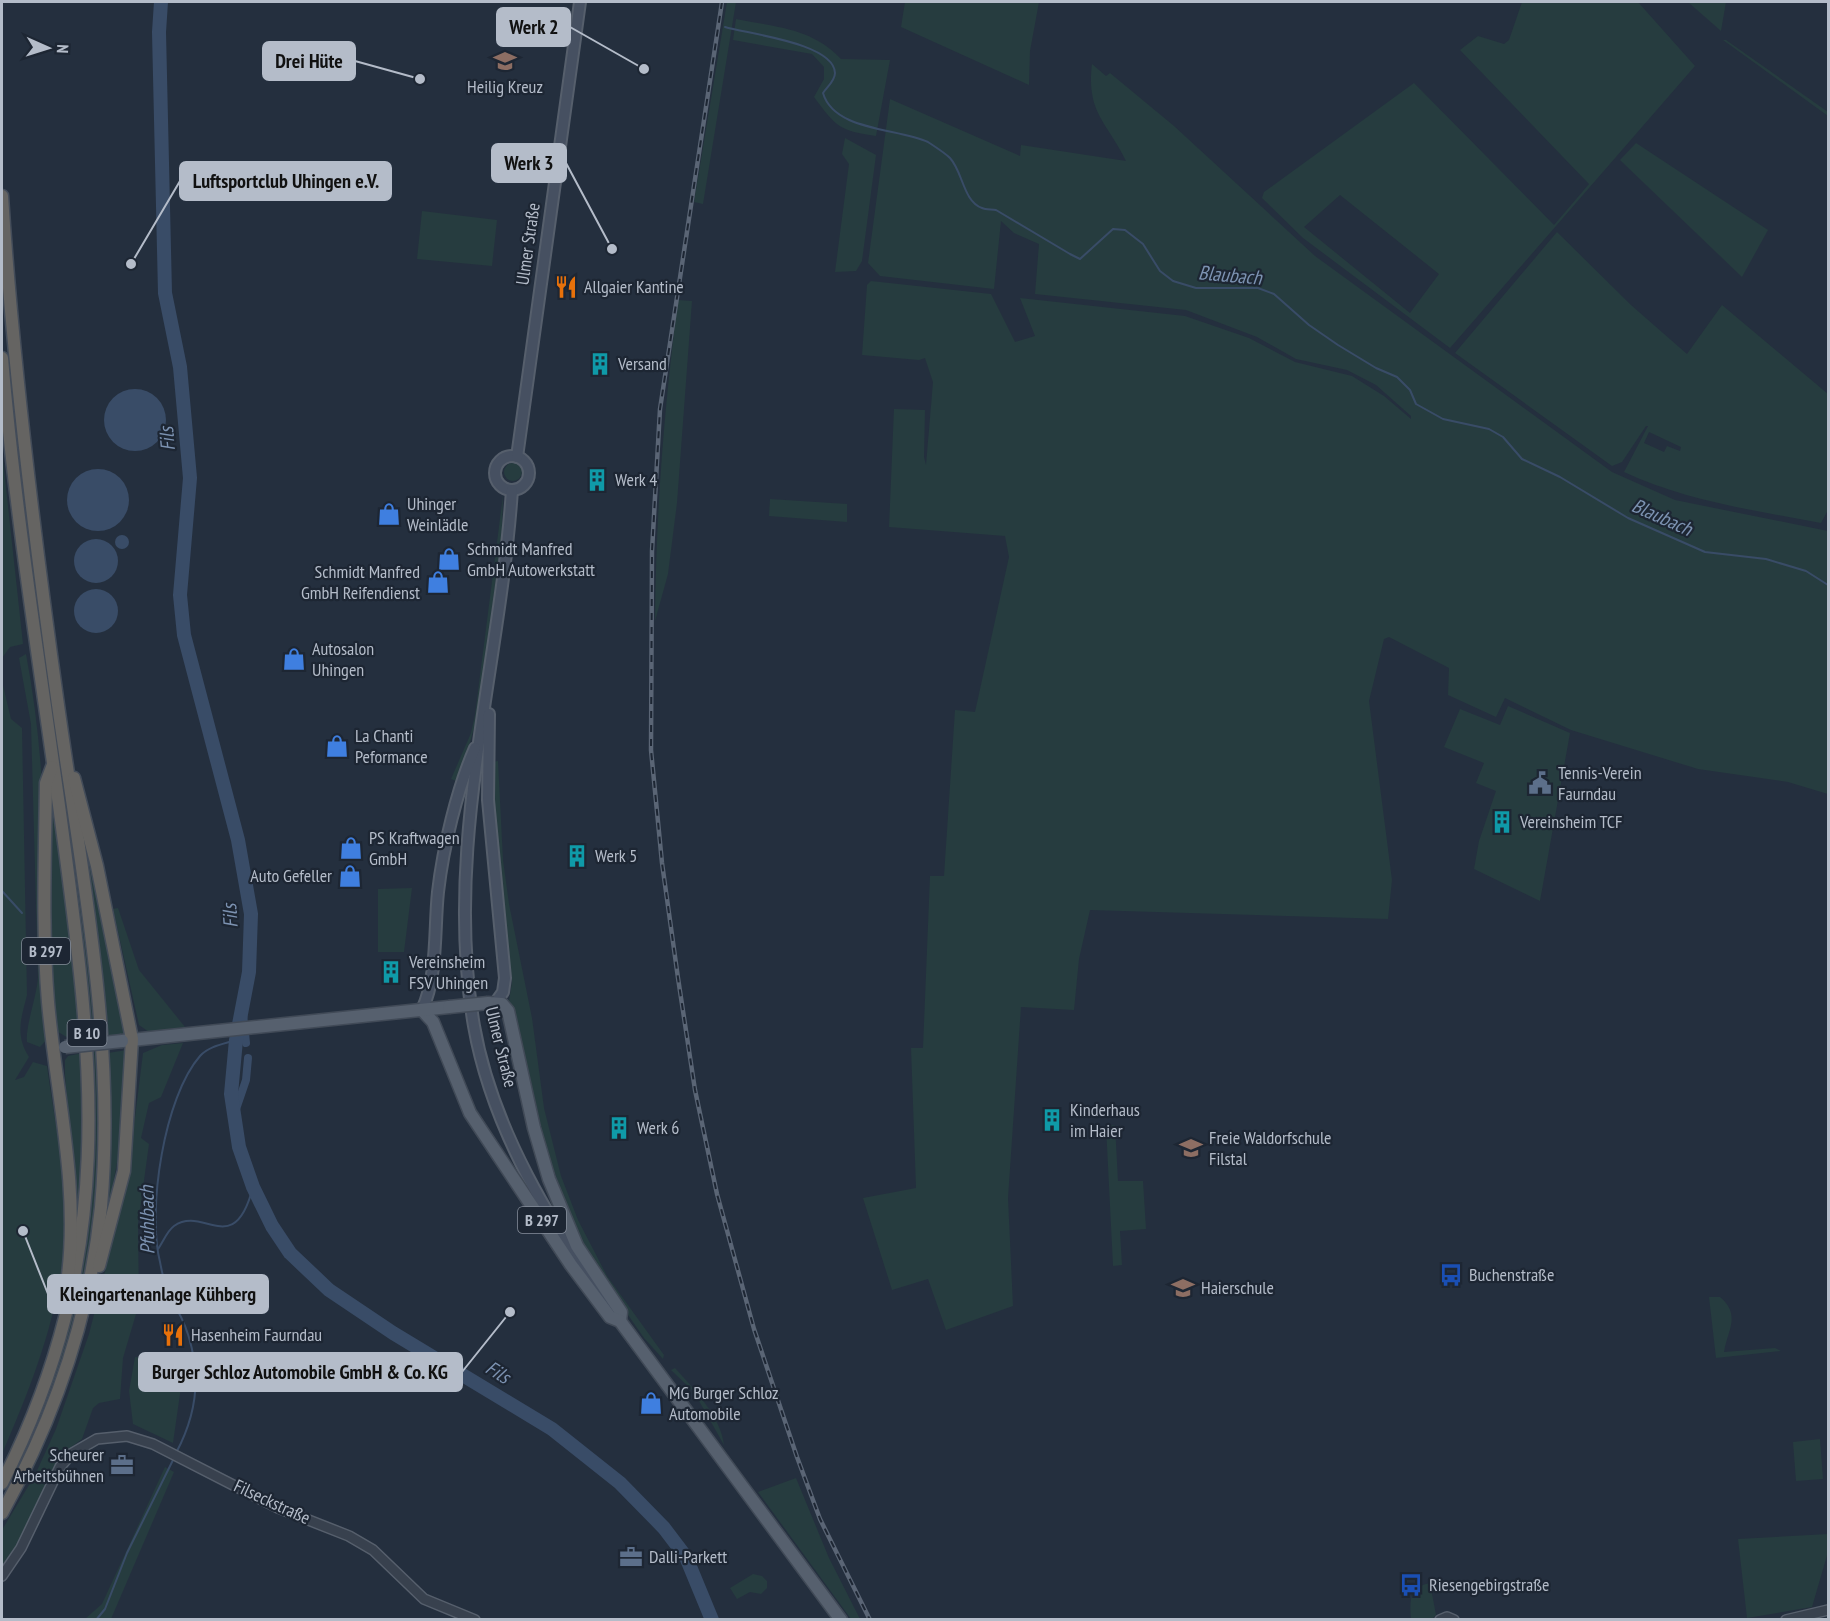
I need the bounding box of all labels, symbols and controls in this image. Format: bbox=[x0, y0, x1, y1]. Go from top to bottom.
callout: Werk 2 bbox=[497, 8, 570, 46]
text: Werk 2 bbox=[508, 14, 559, 40]
north arrow bbox=[18, 18, 78, 78]
callout: Drei Hüte bbox=[263, 42, 355, 80]
text: N bbox=[53, 44, 73, 54]
text: Drei Hüte bbox=[275, 48, 343, 74]
school or university icon: Heilig Kreuz bbox=[492, 48, 518, 74]
place label: Heilig Kreuz bbox=[467, 75, 543, 98]
callout: Werk 3 bbox=[492, 144, 566, 182]
text: Werk 3 bbox=[503, 150, 554, 176]
callout: Luftsportclub Uhingen e.V. bbox=[180, 162, 391, 200]
text: Luftsportclub Uhingen e.V. bbox=[193, 168, 379, 194]
street label: Ulmer Straße bbox=[510, 201, 545, 286]
water label: Blaubach bbox=[1197, 259, 1264, 291]
restaurant icon: Allgaier Kantine bbox=[553, 274, 579, 300]
place label: Allgaier Kantine bbox=[584, 275, 684, 298]
building icon: Versand bbox=[587, 351, 613, 377]
place label: Versand bbox=[617, 352, 667, 375]
water label: Fils bbox=[153, 424, 181, 452]
building icon: Werk 4 bbox=[584, 467, 610, 493]
place label: Werk 4 bbox=[615, 468, 657, 491]
place label: Uhinger Weinlädle bbox=[407, 492, 469, 536]
water label: Blaubach bbox=[1628, 492, 1697, 542]
shop icon: Uhinger Weinlädle bbox=[376, 501, 402, 527]
place label: Schmidt Manfred GmbH Autowerkstatt bbox=[467, 537, 595, 581]
shop icon: Schmidt Manfred GmbH Autowerkstatt bbox=[436, 546, 462, 572]
place label: Schmidt Manfred GmbH Reifendienst bbox=[301, 560, 420, 604]
shop icon: Schmidt Manfred GmbH Reifendienst bbox=[425, 569, 451, 595]
place label: Autosalon Uhingen bbox=[312, 637, 374, 681]
shop icon: Autosalon Uhingen bbox=[281, 646, 307, 672]
place label: La Chanti Peformance bbox=[355, 724, 428, 768]
shop icon: La Chanti Peformance bbox=[324, 733, 350, 759]
place label: Tennis-Verein Faurndau bbox=[1558, 761, 1642, 805]
public building icon: Tennis-Verein Faurndau bbox=[1527, 770, 1553, 796]
building icon: Vereinsheim TCF bbox=[1489, 809, 1515, 835]
place label: Vereinsheim TCF bbox=[1519, 810, 1623, 833]
place label: PS Kraftwagen GmbH bbox=[369, 826, 460, 870]
shop icon: PS Kraftwagen GmbH bbox=[338, 835, 364, 861]
building icon: Werk 5 bbox=[564, 843, 590, 869]
place label: Werk 5 bbox=[595, 844, 637, 867]
shop icon: Auto Gefeller bbox=[337, 863, 363, 889]
place label: Auto Gefeller bbox=[250, 864, 332, 887]
water label: Fils bbox=[216, 901, 244, 929]
road number: B 297 bbox=[22, 938, 70, 964]
place label: Vereinsheim FSV Uhingen bbox=[408, 950, 488, 994]
building icon: Vereinsheim FSV Uhingen bbox=[378, 959, 404, 985]
street label: Ulmer Straße bbox=[480, 1004, 523, 1090]
road number: B 10 bbox=[68, 1020, 106, 1046]
place label: Kinderhaus im Haier bbox=[1070, 1098, 1140, 1142]
building icon: Kinderhaus im Haier bbox=[1039, 1107, 1065, 1133]
building icon: Werk 6 bbox=[606, 1115, 632, 1141]
place label: Werk 6 bbox=[637, 1116, 679, 1139]
place label: Freie Waldorfschule Filstal bbox=[1209, 1126, 1332, 1170]
school or university icon: Freie Waldorfschule Filstal bbox=[1178, 1135, 1204, 1161]
water label: Pfuhlbach bbox=[133, 1184, 161, 1255]
road number: B 297 bbox=[518, 1207, 566, 1233]
bus stop icon: Buchenstraße bbox=[1438, 1262, 1464, 1288]
place label: Buchenstraße bbox=[1469, 1263, 1554, 1286]
callout: Kleingartenanlage Kühberg bbox=[48, 1275, 268, 1313]
school or university icon: Haierschule bbox=[1170, 1275, 1196, 1301]
place label: Haierschule bbox=[1201, 1276, 1274, 1299]
text: Kleingartenanlage Kühberg bbox=[60, 1281, 256, 1307]
restaurant icon: Hasenheim Faurndau bbox=[160, 1322, 186, 1348]
place label: Hasenheim Faurndau bbox=[191, 1323, 322, 1346]
callout: Burger Schloz Automobile GmbH & Co. KG bbox=[139, 1353, 462, 1391]
water label: Fils bbox=[481, 1355, 517, 1391]
text: Burger Schloz Automobile GmbH & Co. KG bbox=[152, 1359, 448, 1385]
place label: MG Burger Schloz Automobile bbox=[669, 1381, 779, 1425]
shop icon: MG Burger Schloz Automobile bbox=[638, 1390, 664, 1416]
place label: Scheurer Arbeitsbühnen bbox=[14, 1443, 104, 1487]
office icon: Scheurer Arbeitsbühnen bbox=[109, 1452, 135, 1478]
street label: Filseckstraße bbox=[230, 1474, 314, 1529]
office icon: Dalli-Parkett bbox=[618, 1544, 644, 1570]
place label: Dalli-Parkett bbox=[649, 1545, 727, 1568]
bus stop icon: Riesengebirgstraße bbox=[1398, 1572, 1424, 1598]
place label: Riesengebirgstraße bbox=[1429, 1573, 1549, 1596]

